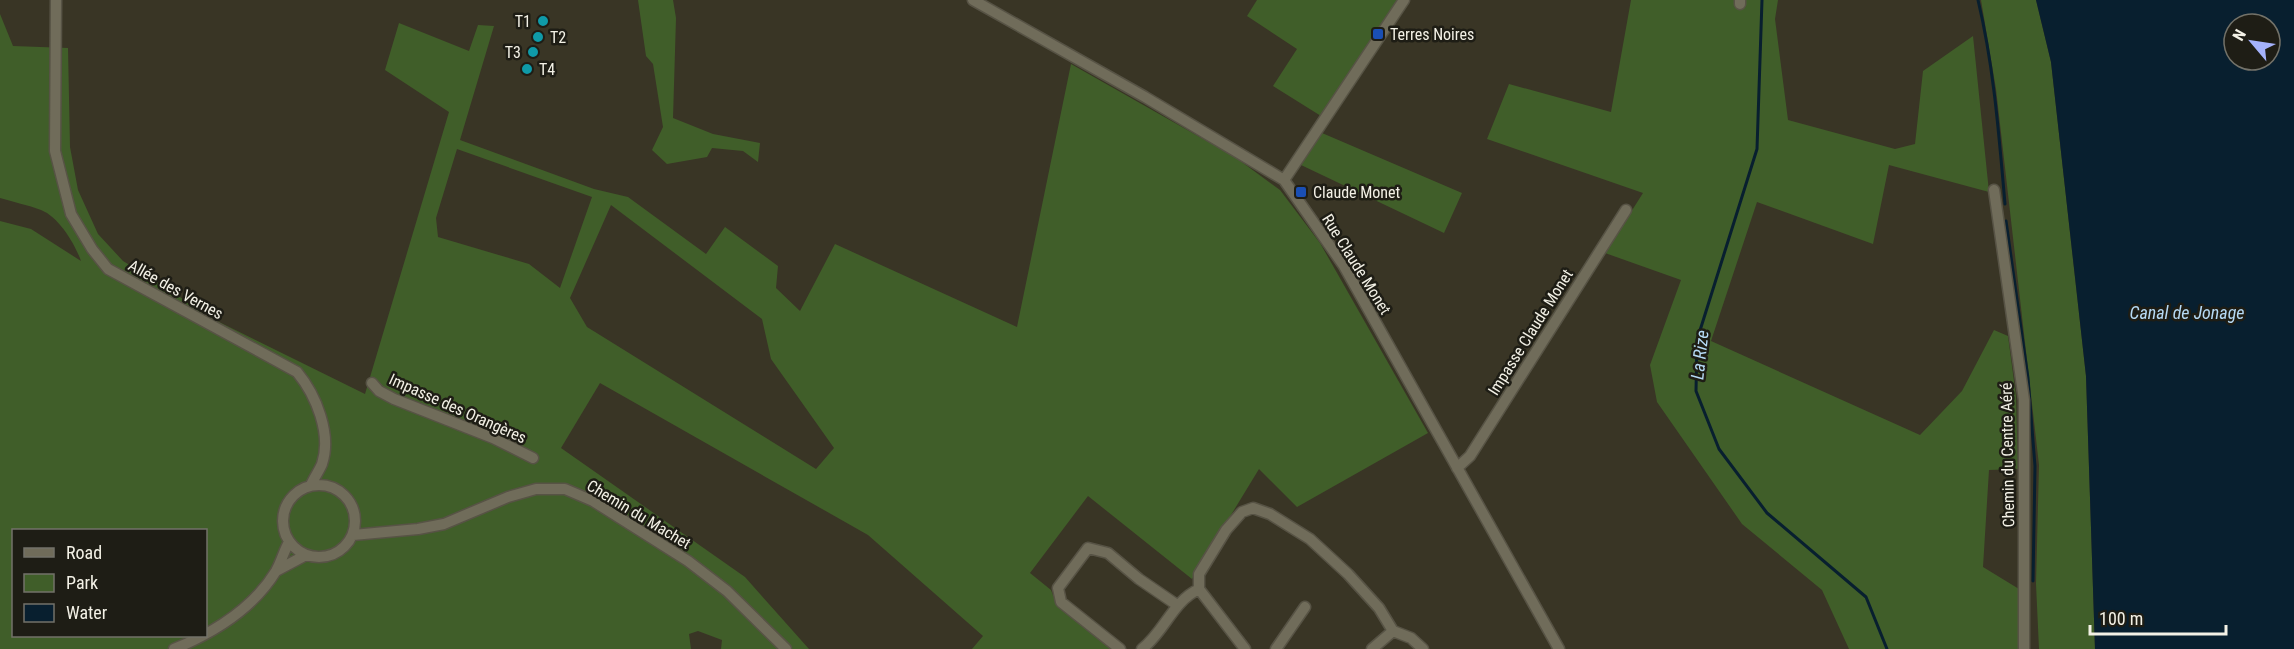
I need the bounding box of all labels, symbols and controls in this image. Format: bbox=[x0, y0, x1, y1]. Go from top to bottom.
place label: T1 bbox=[515, 12, 531, 31]
north arrow bbox=[2222, 12, 2282, 72]
marker: T1 bbox=[536, 14, 550, 28]
place label: Terres Noires bbox=[1390, 25, 1474, 44]
text: N bbox=[2229, 26, 2250, 44]
marker: Terres Noires bbox=[1371, 27, 1385, 41]
place label: T2 bbox=[550, 28, 566, 47]
marker: T2 bbox=[531, 30, 545, 44]
place label: T3 bbox=[505, 43, 521, 62]
marker: T3 bbox=[526, 45, 540, 59]
place label: T4 bbox=[539, 60, 555, 79]
marker: T4 bbox=[520, 62, 534, 76]
place label: Claude Monet bbox=[1313, 183, 1401, 202]
marker: Claude Monet bbox=[1294, 185, 1308, 199]
street label: Rue Claude Monet bbox=[1318, 211, 1395, 318]
street label: Allée des Vernes bbox=[125, 256, 226, 323]
street label: Impasse Claude Monet bbox=[1484, 266, 1577, 399]
water label: Canal de Jonage bbox=[2130, 302, 2244, 323]
water label: La Rize bbox=[1686, 329, 1713, 381]
street label: Impasse des Orangères bbox=[386, 370, 529, 447]
street label: Chemin du Centre Aéré bbox=[1997, 382, 2018, 527]
street label: Chemin du Machet bbox=[583, 476, 694, 553]
legend bbox=[12, 529, 207, 637]
text: Road bbox=[66, 542, 102, 563]
text: Park bbox=[66, 572, 98, 593]
scale bar bbox=[2090, 598, 2226, 636]
text: Water bbox=[66, 602, 108, 623]
text: 100 m bbox=[2099, 608, 2143, 629]

